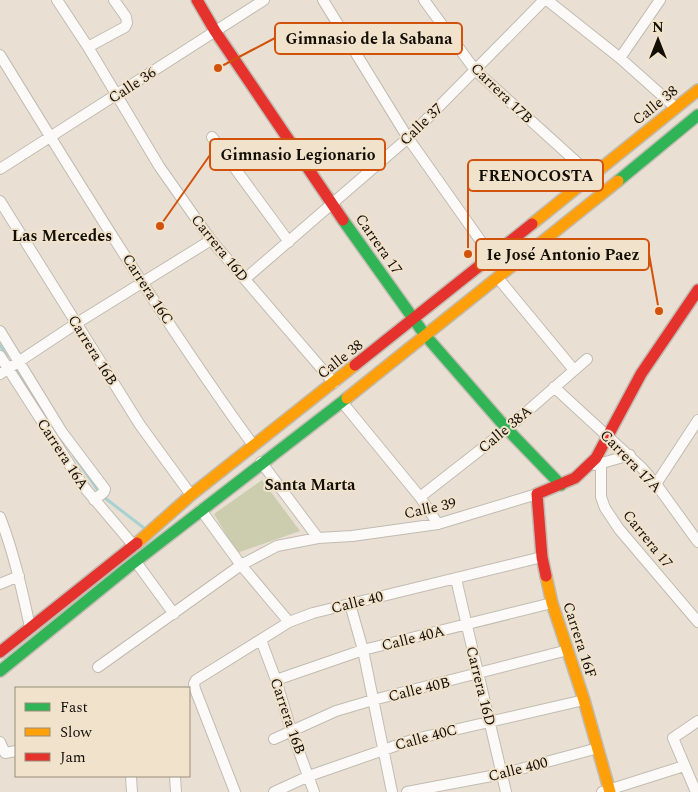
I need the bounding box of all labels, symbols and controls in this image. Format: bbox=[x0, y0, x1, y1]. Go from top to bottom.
north arrow bbox=[633, 15, 683, 65]
text: N bbox=[652, 17, 664, 38]
callout: Gimnasio de la Sabana bbox=[275, 23, 462, 54]
text: Gimnasio de la Sabana bbox=[286, 27, 453, 51]
street label: Carrera 17B bbox=[465, 57, 538, 129]
street label: Calle 36 bbox=[104, 61, 161, 109]
street label: Calle 38 bbox=[627, 80, 683, 131]
street label: Calle 37 bbox=[394, 98, 448, 151]
callout: Gimnasio Legionario bbox=[210, 139, 385, 170]
text: Gimnasio Legionario bbox=[220, 143, 376, 167]
callout: FRENOCOSTA bbox=[468, 160, 603, 191]
text: FRENOCOSTA bbox=[478, 164, 594, 188]
street label: Carrera 17 bbox=[349, 209, 408, 279]
street label: Carrera 16D bbox=[185, 210, 254, 287]
district label: Las Mercedes bbox=[12, 224, 112, 248]
callout: Ie José Antonio Paez bbox=[476, 239, 649, 270]
text: Ie José Antonio Paez bbox=[487, 243, 639, 267]
street label: Carrera 16C bbox=[116, 249, 179, 329]
street label: Carrera 16B bbox=[62, 310, 123, 390]
street label: Calle 38 bbox=[312, 334, 368, 385]
street label: Calle 38A bbox=[473, 400, 537, 459]
street label: Carrera 16A bbox=[31, 414, 94, 494]
street label: Carrera 17A bbox=[594, 424, 667, 498]
district label: Santa Marta bbox=[264, 473, 356, 497]
street label: Calle 39 bbox=[402, 492, 458, 525]
street label: Carrera 17 bbox=[617, 505, 678, 574]
street label: Calle 40 bbox=[329, 585, 386, 620]
street label: Carrera 16F bbox=[556, 599, 603, 681]
street label: Calle 40A bbox=[379, 620, 447, 657]
street label: Carrera 16D bbox=[460, 644, 501, 728]
street label: Calle 40B bbox=[386, 671, 453, 708]
street label: Carrera 16B bbox=[264, 675, 311, 758]
legend bbox=[15, 687, 190, 777]
text: Fast bbox=[60, 696, 88, 719]
street label: Calle 40C bbox=[392, 718, 460, 757]
text: Slow bbox=[60, 721, 92, 744]
text: Jam bbox=[60, 746, 86, 769]
street label: Calle 400 bbox=[486, 751, 550, 788]

